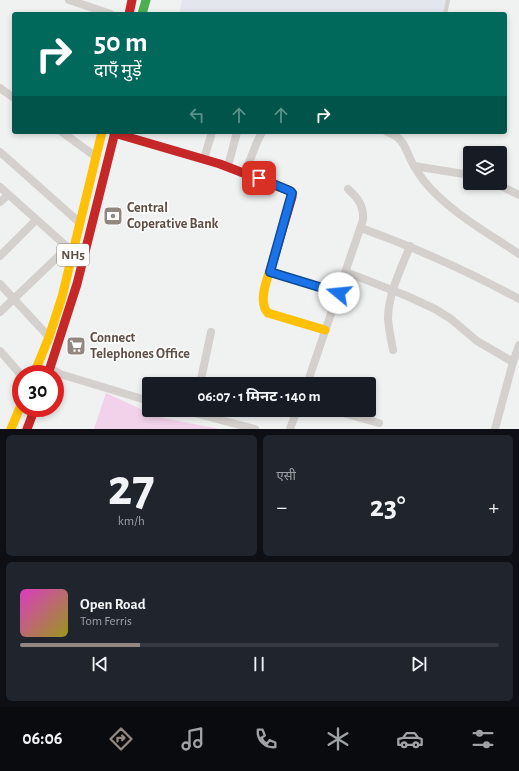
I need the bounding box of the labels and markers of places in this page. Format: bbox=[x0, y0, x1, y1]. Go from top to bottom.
pin bbox=[242, 161, 276, 195]
place label: Central Coperative Bank bbox=[127, 201, 219, 231]
bank icon: Central Coperative Bank bbox=[102, 205, 124, 227]
place label: Connect Telephones Office bbox=[90, 331, 190, 361]
supermarket icon: Connect Telephones Office bbox=[65, 335, 87, 357]

